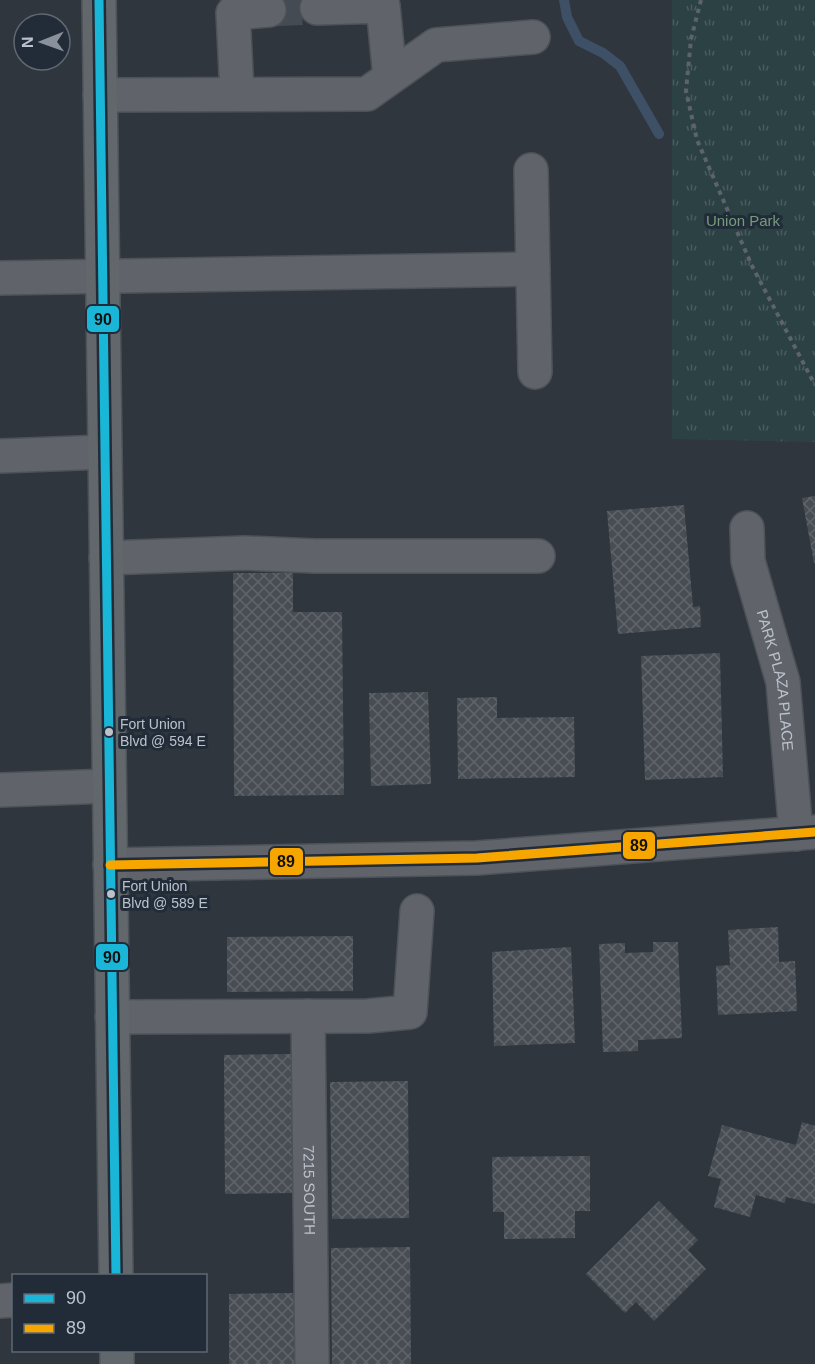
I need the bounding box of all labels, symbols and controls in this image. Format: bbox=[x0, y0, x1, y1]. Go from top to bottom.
north arrow bbox=[12, 12, 72, 72]
text: N bbox=[19, 36, 36, 48]
park label: Union Park bbox=[706, 212, 781, 229]
line badge: 90 bbox=[86, 305, 120, 333]
text: 90 bbox=[94, 311, 112, 328]
street label: PARK PLAZA PLACE bbox=[754, 608, 797, 752]
place label: Fort Union Blvd @ 594 E bbox=[120, 716, 206, 749]
marker: Fort Union Blvd @ 594 E bbox=[103, 726, 115, 738]
line badge: 89 bbox=[622, 831, 656, 860]
text: 89 bbox=[630, 837, 648, 854]
line badge: 89 bbox=[269, 847, 304, 876]
text: 89 bbox=[277, 853, 295, 870]
place label: Fort Union Blvd @ 589 E bbox=[122, 878, 208, 911]
marker: Fort Union Blvd @ 589 E bbox=[105, 888, 117, 900]
line badge: 90 bbox=[95, 943, 129, 971]
text: 90 bbox=[103, 949, 121, 966]
street label: 7215 SOUTH bbox=[301, 1145, 319, 1235]
legend bbox=[12, 1274, 207, 1352]
text: 90 bbox=[66, 1288, 86, 1308]
text: 89 bbox=[66, 1318, 86, 1338]

